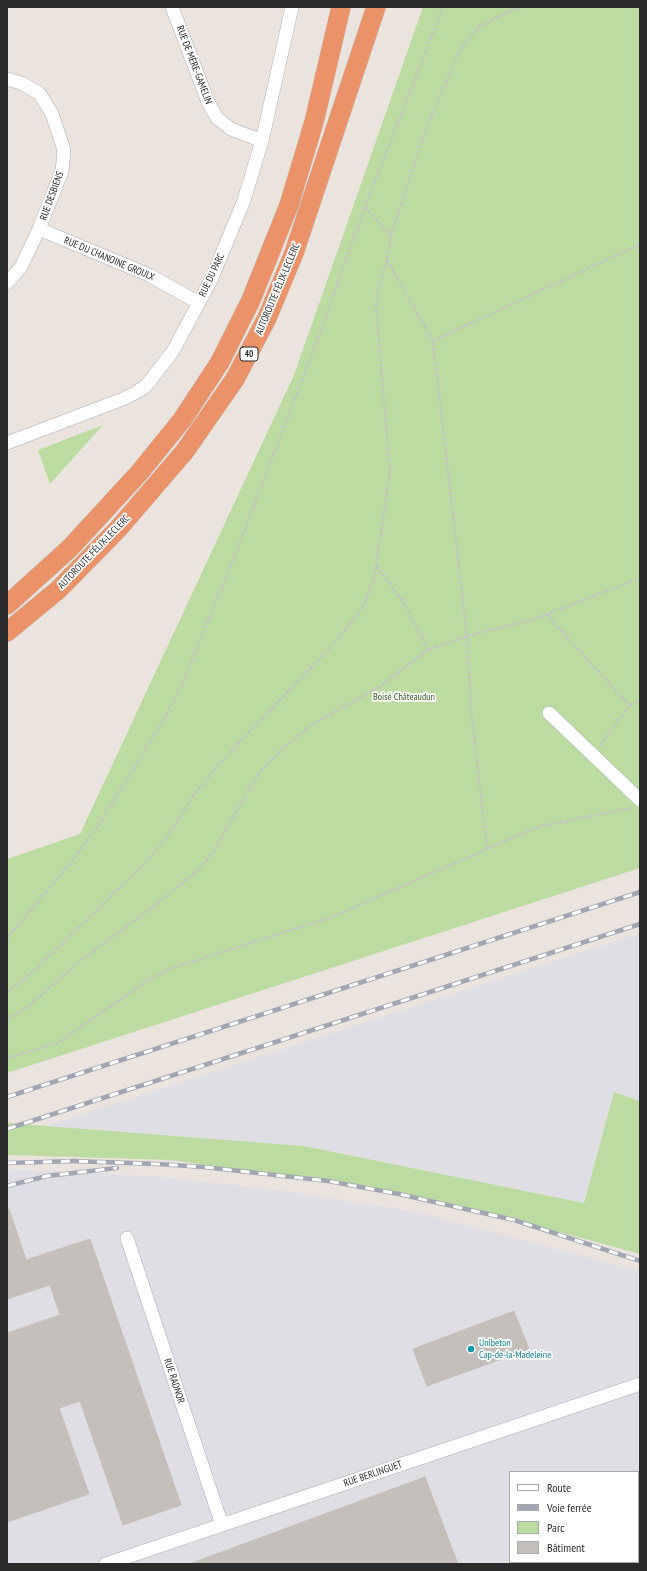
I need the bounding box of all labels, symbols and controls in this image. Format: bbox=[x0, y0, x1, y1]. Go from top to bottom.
street label: RUE DE MÈRE-GAMELIN bbox=[174, 24, 214, 106]
street label: RUE DESBIENS bbox=[38, 170, 66, 222]
street label: RUE DU CHANOINE GROULX bbox=[62, 235, 156, 283]
street label: AUTOROUTE FÉLIX-LECLERC bbox=[253, 241, 303, 337]
street label: RUE DU PARC bbox=[197, 251, 227, 299]
road number: 40 bbox=[240, 347, 258, 361]
street label: AUTOROUTE FÉLIX-LECLERC bbox=[56, 512, 132, 592]
park label: Boisé Châteaudun bbox=[373, 691, 435, 703]
place label: Unibeton Cap-de-la-Madeleine bbox=[479, 1337, 551, 1360]
marker: Unibeton Cap-de-la-Madeleine bbox=[466, 1344, 476, 1354]
street label: RUE RADNOR bbox=[161, 1357, 187, 1405]
street label: RUE BERLINGUET bbox=[342, 1458, 404, 1490]
legend bbox=[509, 1471, 639, 1563]
text: Route bbox=[547, 1480, 571, 1495]
text: Voie ferrée bbox=[547, 1500, 592, 1515]
text: Parc bbox=[547, 1520, 564, 1535]
text: Bâtiment bbox=[547, 1540, 585, 1555]

